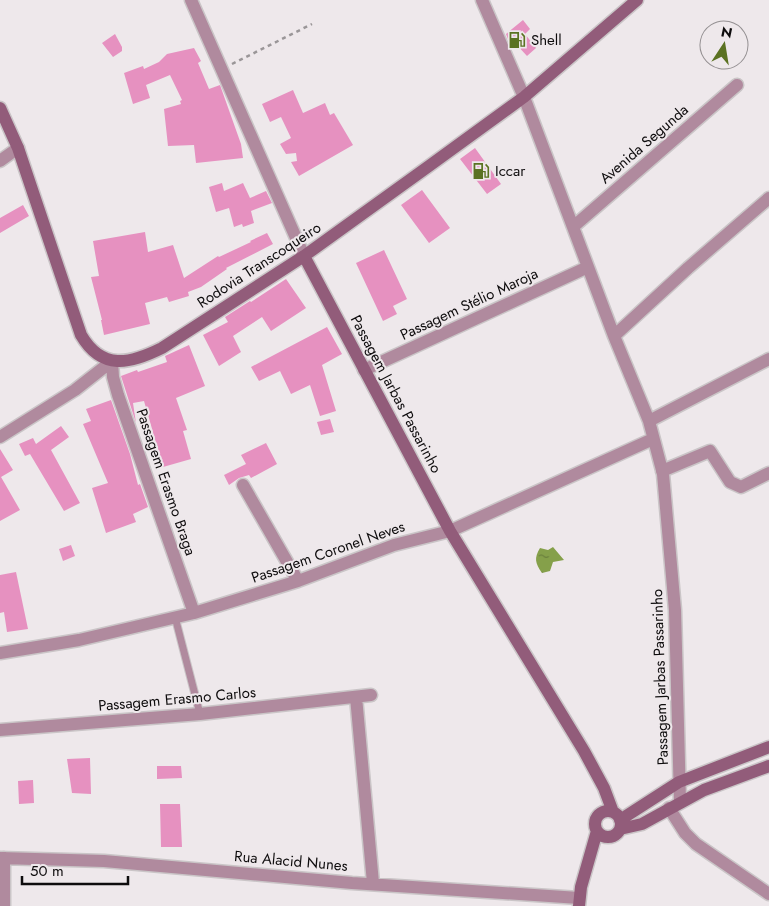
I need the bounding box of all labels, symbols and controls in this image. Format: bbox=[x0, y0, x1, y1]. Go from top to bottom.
north arrow bbox=[699, 20, 749, 70]
text: N bbox=[719, 21, 734, 43]
place label: Shell bbox=[531, 29, 562, 51]
fuel station icon: Shell bbox=[507, 30, 527, 50]
street label: Avenida Segunda bbox=[595, 99, 693, 189]
place label: Iccar bbox=[495, 160, 526, 182]
fuel station icon: Iccar bbox=[471, 161, 491, 181]
street label: Rodovia Transcoqueiro bbox=[193, 217, 325, 313]
street label: Passagem Stélio Maroja bbox=[396, 262, 542, 346]
street label: Passagem Jarbas Passarinho bbox=[345, 311, 447, 477]
street label: Passagem Erasmo Braga bbox=[130, 405, 202, 559]
street label: Passagem Coronel Neves bbox=[248, 515, 408, 589]
street label: Passagem Jarbas Passarinho bbox=[646, 589, 674, 765]
street label: Passagem Erasmo Carlos bbox=[97, 681, 257, 717]
street label: Rua Alacid Nunes bbox=[233, 845, 349, 877]
scale bar bbox=[22, 854, 129, 886]
text: 50 m bbox=[30, 860, 64, 882]

